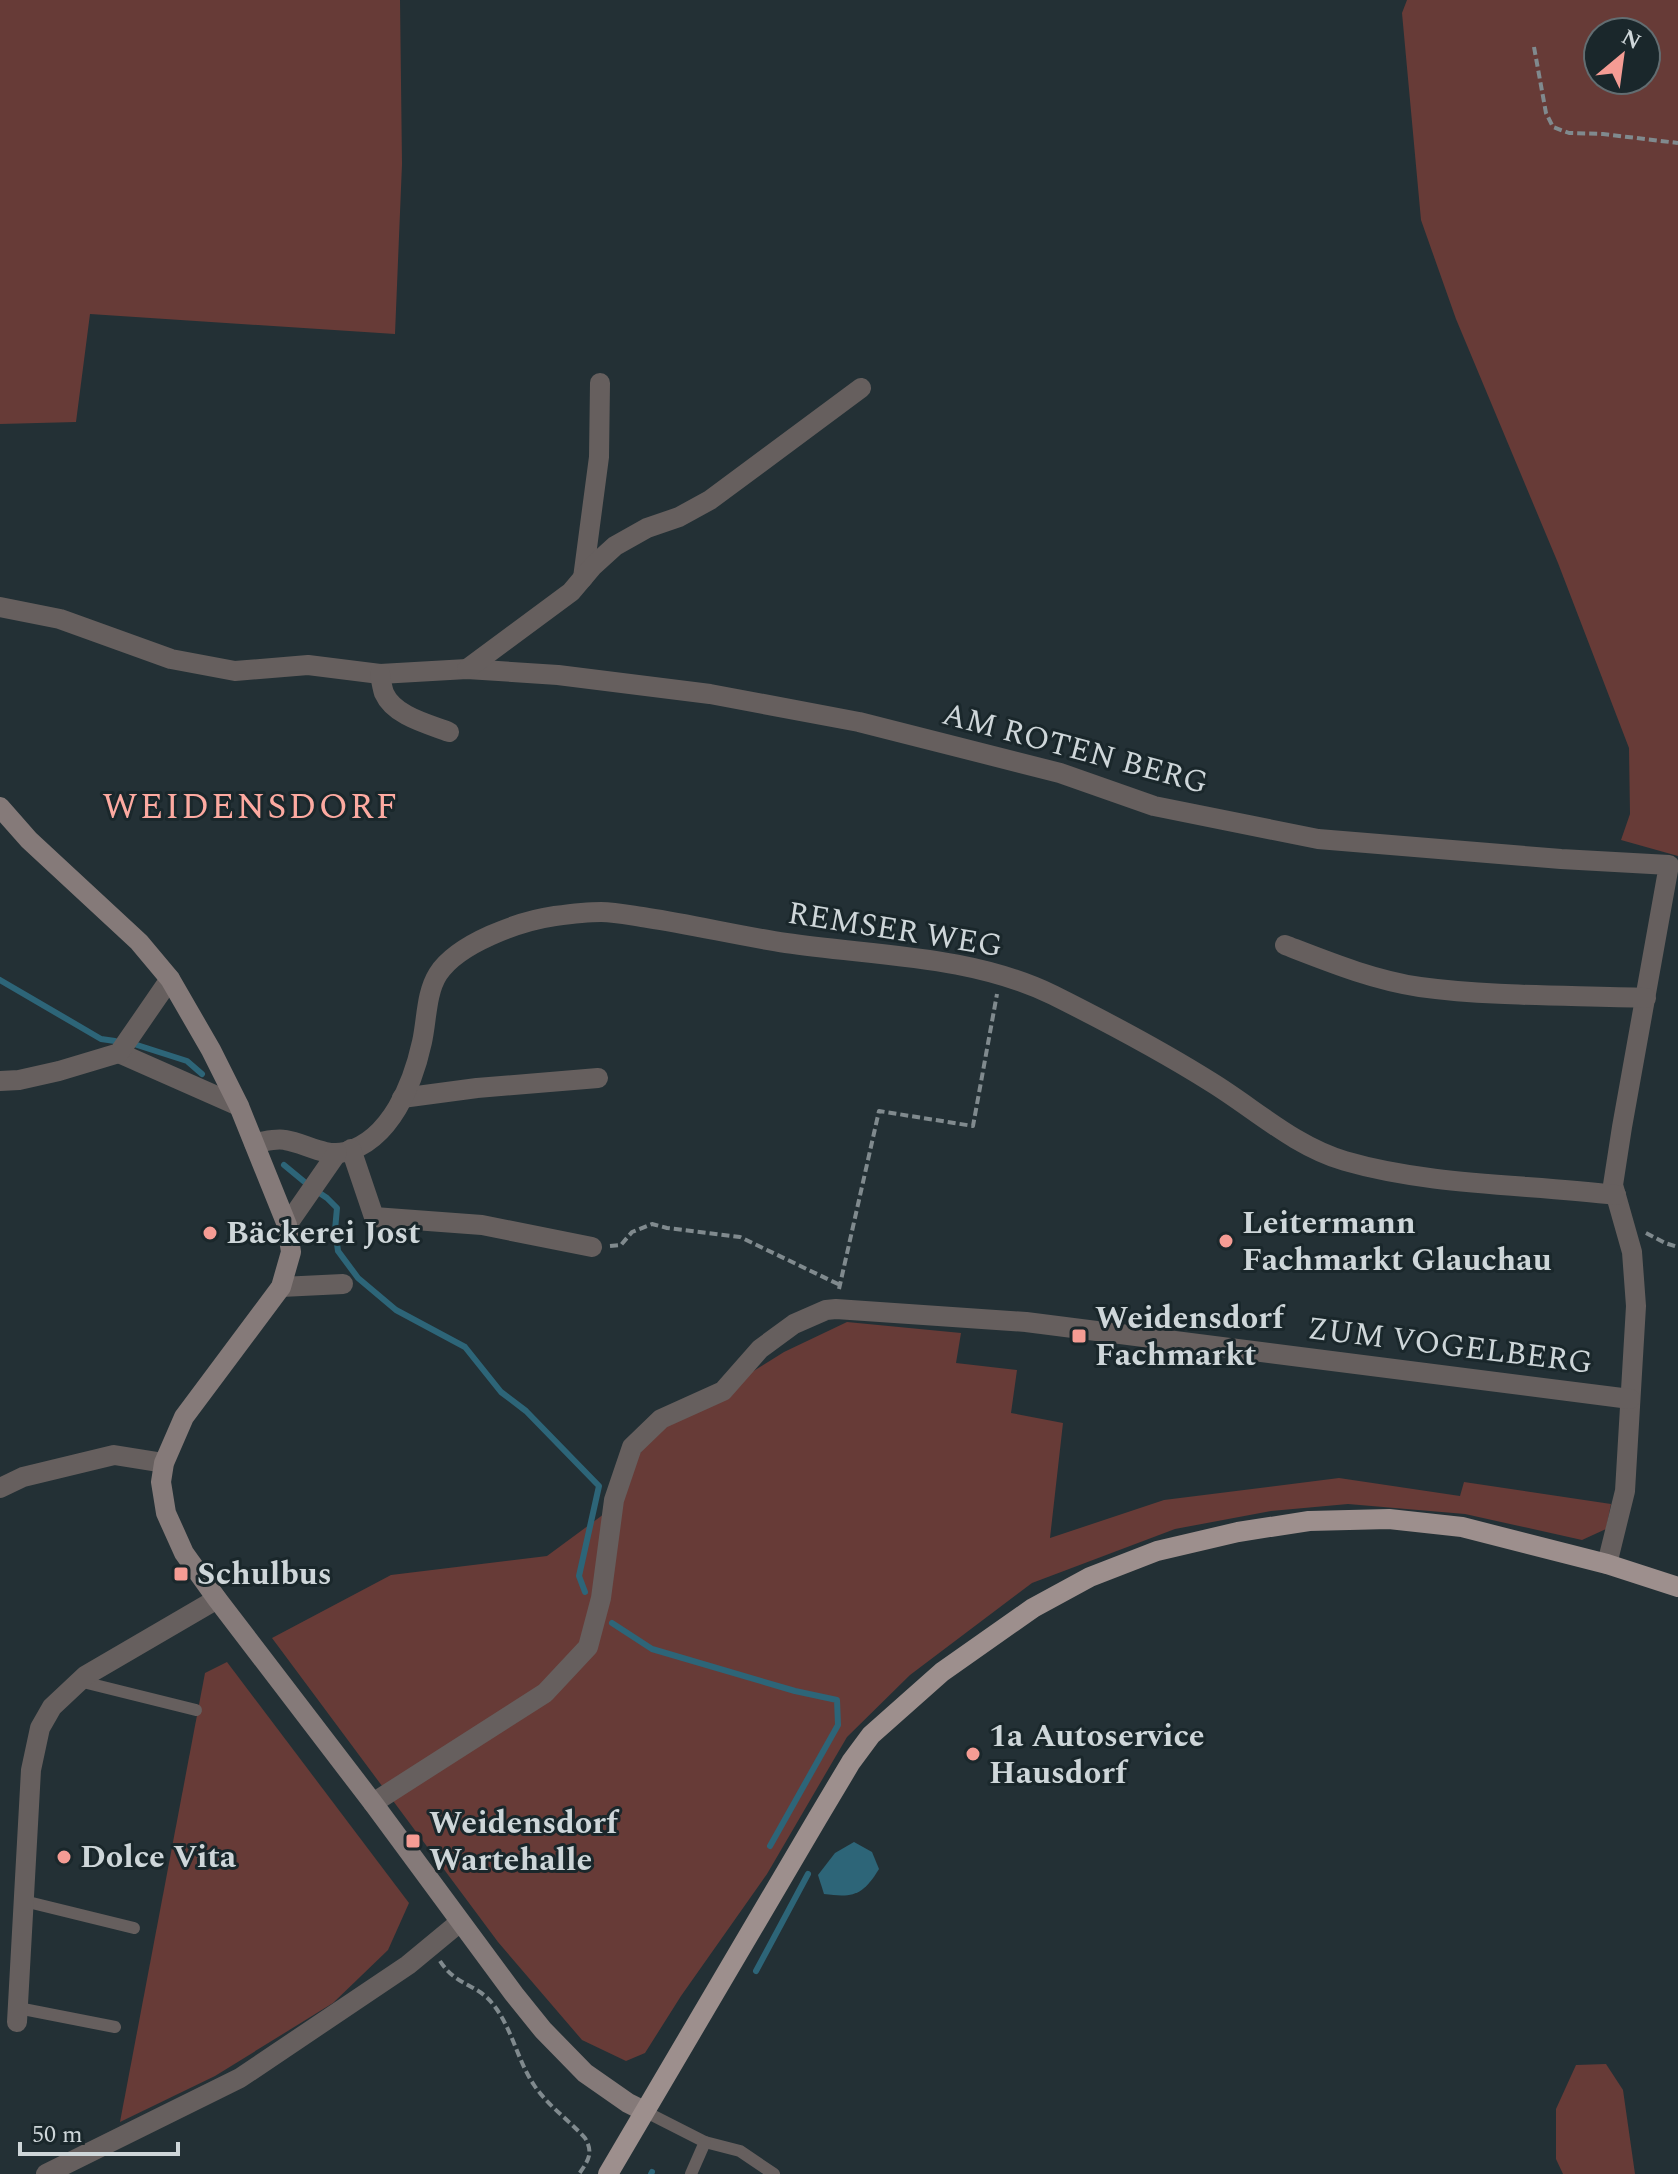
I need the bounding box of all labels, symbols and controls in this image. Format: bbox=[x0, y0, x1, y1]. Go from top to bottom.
north arrow bbox=[1582, 16, 1662, 96]
text: N bbox=[1615, 21, 1647, 59]
street label: AM ROTEN BERG bbox=[937, 690, 1213, 808]
district label: WEIDENSDORF bbox=[102, 780, 400, 835]
street label: REMSER WEG bbox=[784, 889, 1006, 971]
place label: Leitermann Fachmarkt Glauchau bbox=[1242, 1199, 1552, 1285]
place label: Bäckerei Jost bbox=[226, 1209, 421, 1258]
marker: Bäckerei Jost bbox=[201, 1224, 219, 1242]
marker: Leitermann Fachmarkt Glauchau bbox=[1217, 1232, 1235, 1250]
place label: Weidensdorf Fachmarkt bbox=[1095, 1294, 1286, 1380]
street label: ZUM VOGELBERG bbox=[1305, 1304, 1595, 1388]
marker: Weidensdorf Fachmarkt bbox=[1070, 1327, 1088, 1345]
place label: Schulbus bbox=[197, 1550, 332, 1599]
marker: Schulbus bbox=[172, 1565, 190, 1583]
place label: 1a Autoservice Hausdorf bbox=[989, 1712, 1205, 1798]
marker: 1a Autoservice Hausdorf bbox=[964, 1745, 982, 1763]
place label: Weidensdorf Wartehalle bbox=[429, 1799, 620, 1885]
marker: Weidensdorf Wartehalle bbox=[404, 1832, 422, 1850]
place label: Dolce Vita bbox=[80, 1833, 237, 1882]
marker: Dolce Vita bbox=[55, 1848, 73, 1866]
scale bar bbox=[20, 2106, 178, 2156]
text: 50 m bbox=[32, 2117, 83, 2153]

